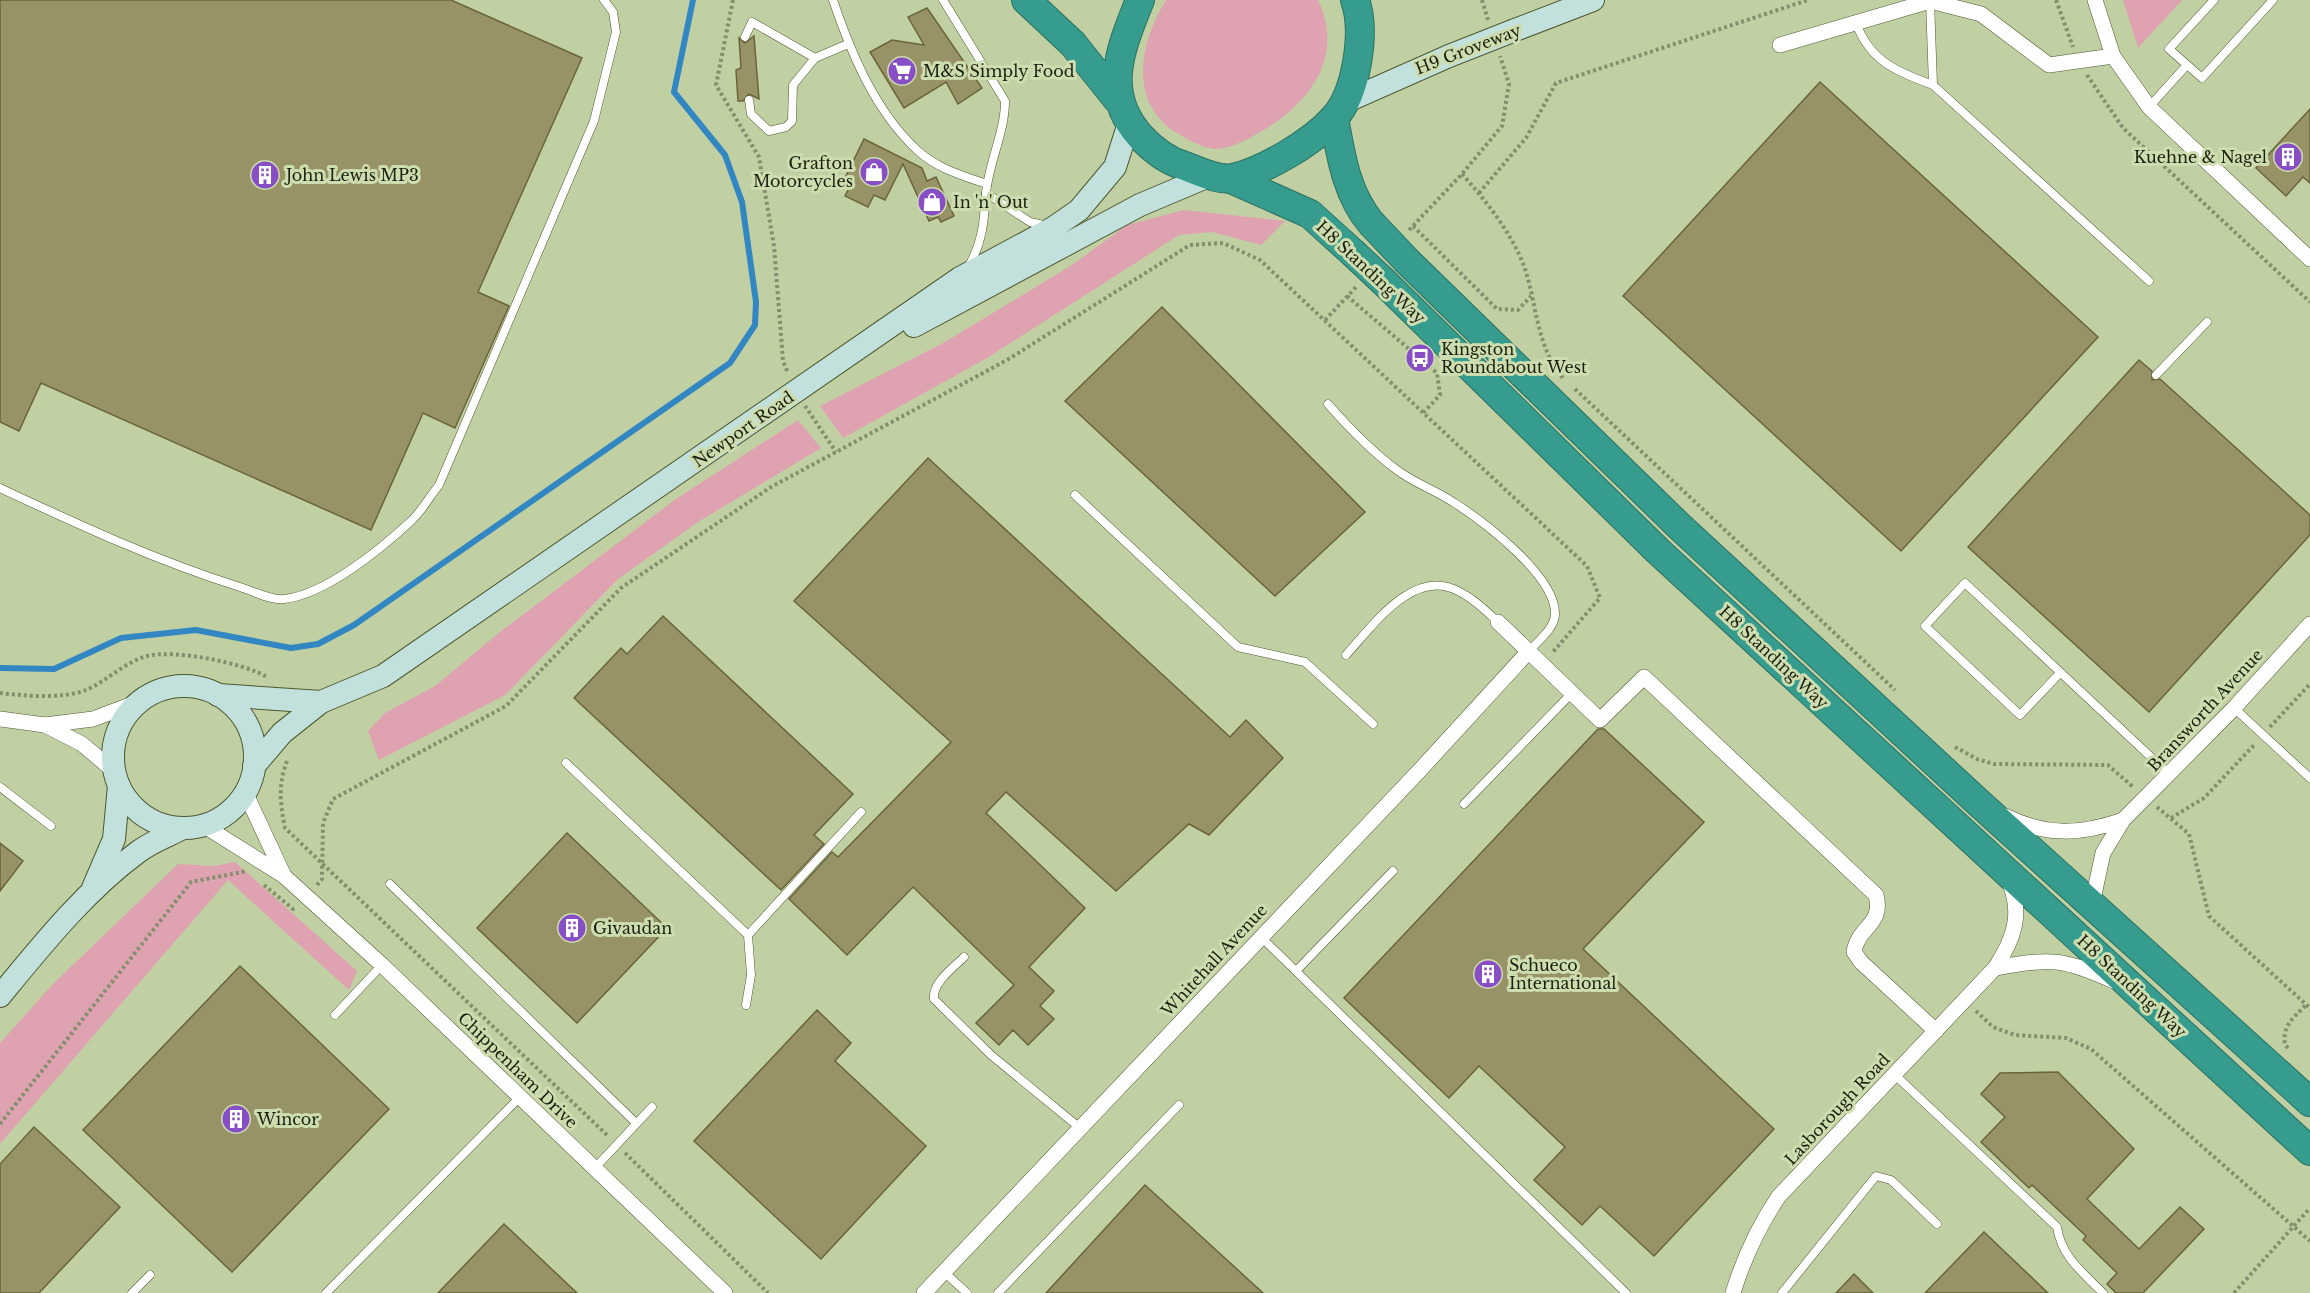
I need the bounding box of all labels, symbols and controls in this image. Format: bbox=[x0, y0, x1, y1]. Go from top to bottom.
street label: H9 Groveway bbox=[1412, 19, 1524, 78]
supermarket icon: M&S Simply Food bbox=[886, 55, 918, 87]
place label: M&S Simply Food bbox=[923, 61, 1075, 81]
building icon: Kuehne & Nagel bbox=[2272, 141, 2304, 173]
place label: Kuehne & Nagel bbox=[2134, 147, 2267, 167]
place label: Grafton Motorcycles bbox=[753, 153, 853, 191]
shop icon: Grafton Motorcycles bbox=[858, 156, 890, 188]
building icon: John Lewis MP3 bbox=[249, 159, 281, 191]
place label: John Lewis MP3 bbox=[284, 165, 419, 185]
shop icon: In 'n' Out bbox=[916, 186, 948, 218]
place label: In 'n' Out bbox=[953, 192, 1029, 212]
street label: H8 Standing Way bbox=[1312, 216, 1430, 328]
place label: Kingston Roundabout West bbox=[1441, 339, 1587, 377]
bus stop icon: Kingston Roundabout West bbox=[1404, 342, 1436, 374]
street label: Newport Road bbox=[689, 387, 798, 471]
street label: H8 Standing Way bbox=[1715, 601, 1833, 713]
street label: Bransworth Avenue bbox=[2143, 645, 2267, 775]
street label: Whitehall Avenue bbox=[1156, 900, 1271, 1021]
building icon: Givaudan bbox=[556, 912, 588, 944]
place label: Givaudan bbox=[593, 918, 672, 938]
street label: H8 Standing Way bbox=[2073, 930, 2191, 1042]
place label: Schueco International bbox=[1509, 955, 1616, 993]
building icon: Schueco International bbox=[1472, 958, 1504, 990]
street label: Chippenham Drive bbox=[454, 1008, 582, 1132]
street label: Lasborough Road bbox=[1780, 1049, 1894, 1169]
building icon: Wincor bbox=[220, 1103, 252, 1135]
place label: Wincor bbox=[256, 1109, 319, 1129]

